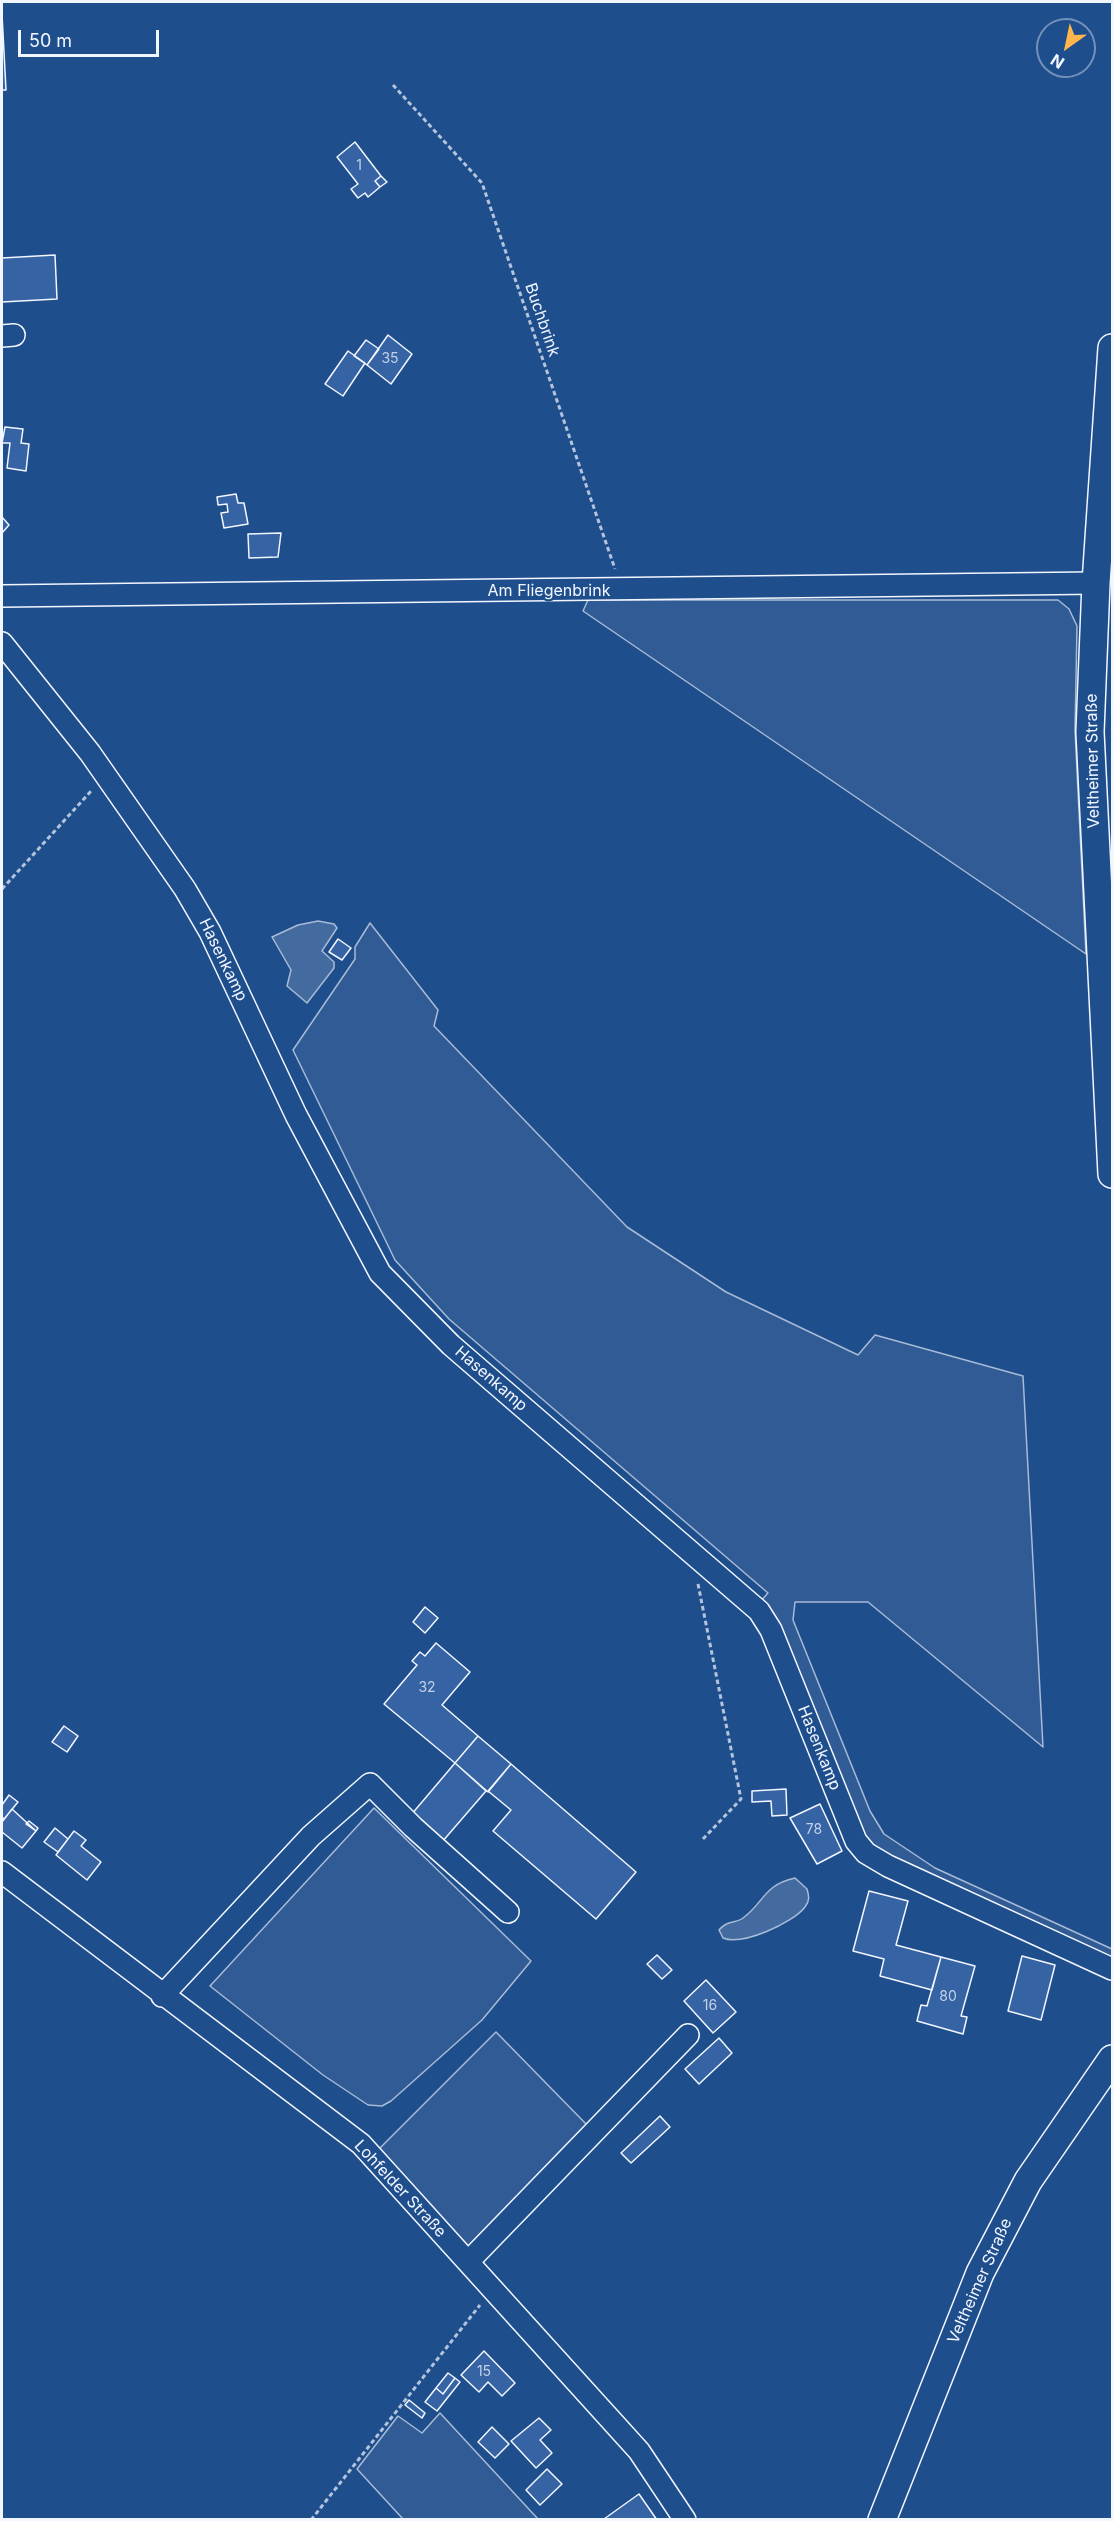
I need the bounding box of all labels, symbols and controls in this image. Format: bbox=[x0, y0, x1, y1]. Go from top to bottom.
scale bar bbox=[21, 18, 162, 56]
north arrow bbox=[1036, 18, 1096, 78]
text: 50 m bbox=[29, 30, 72, 51]
text: N bbox=[1047, 50, 1068, 73]
house number: 1 bbox=[356, 158, 362, 174]
street label: Buchbrink bbox=[520, 281, 564, 359]
house number: 35 bbox=[381, 351, 399, 367]
street label: Am Fliegenbrink bbox=[488, 581, 610, 601]
street label: Veltheimer Straße bbox=[1082, 693, 1104, 829]
street label: Hasenkamp bbox=[195, 915, 251, 1005]
street label: Hasenkamp bbox=[451, 1342, 531, 1416]
house number: 32 bbox=[418, 1680, 436, 1696]
street label: Hasenkamp bbox=[793, 1703, 845, 1793]
house number: 78 bbox=[806, 1822, 822, 1838]
house number: 80 bbox=[939, 1989, 957, 2005]
house number: 16 bbox=[703, 1998, 717, 2014]
street label: Lohfelder Straße bbox=[350, 2136, 450, 2242]
street label: Veltheimer Straße bbox=[944, 2215, 1016, 2347]
house number: 15 bbox=[477, 2364, 491, 2380]

